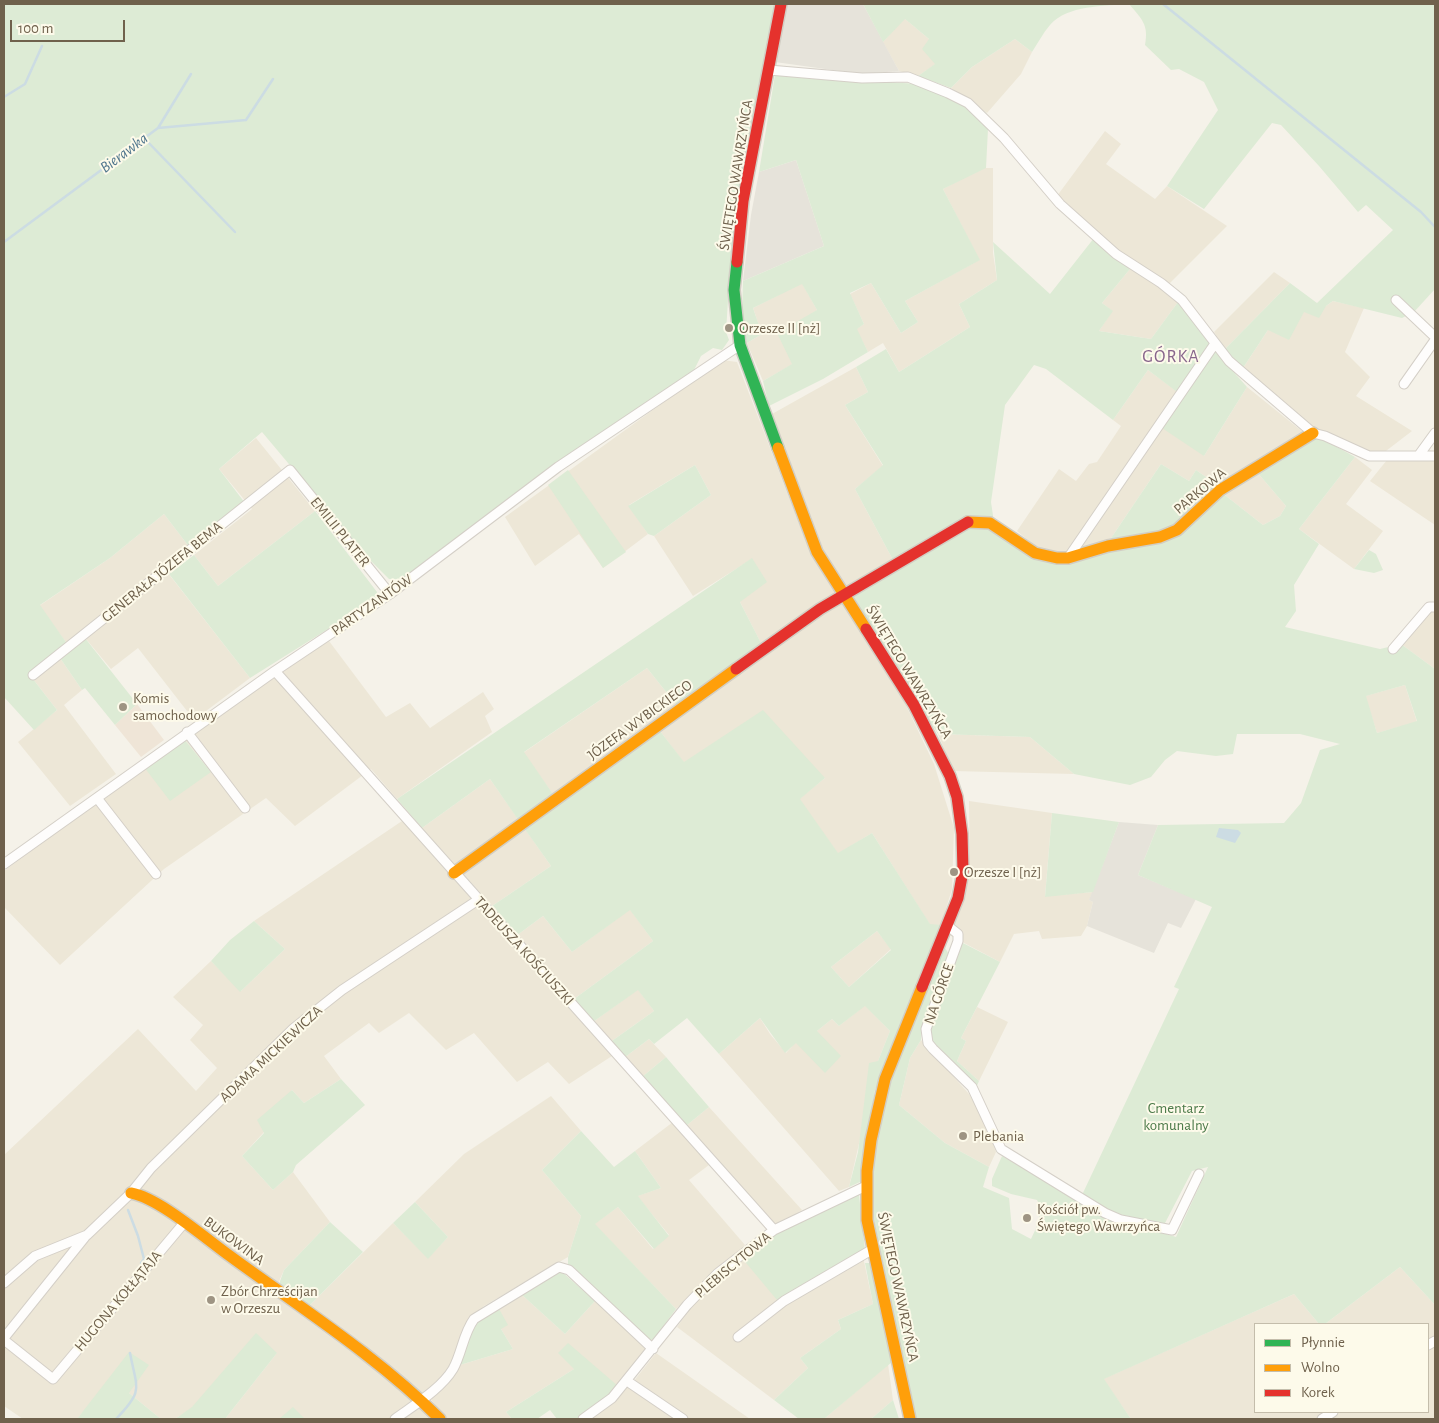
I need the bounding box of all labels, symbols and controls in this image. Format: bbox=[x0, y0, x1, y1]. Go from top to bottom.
scale bar bbox=[12, 10, 128, 42]
text: 100 m bbox=[18, 21, 53, 36]
street label: ŚWIĘTEGO WAWRZYŃCA bbox=[715, 98, 757, 252]
water label: Bierawka bbox=[96, 129, 152, 177]
place label: Orzesze II [nż] bbox=[739, 319, 820, 337]
marker: Orzesze II [nż] bbox=[723, 322, 735, 334]
district label: GÓRKA bbox=[1142, 346, 1200, 368]
street label: PARKOWA bbox=[1170, 464, 1230, 518]
street label: EMILII PLATER bbox=[306, 493, 374, 571]
street label: GENERAŁA JÓZEFA BEMA bbox=[98, 518, 226, 626]
street label: PARTYZANTÓW bbox=[328, 570, 416, 640]
street label: ŚWIĘTEGO WAWRZYŃCA bbox=[862, 602, 956, 742]
street label: JÓZEFA WYBICKIEGO bbox=[584, 676, 696, 764]
place label: Komis samochodowy bbox=[133, 689, 217, 724]
marker: Komis samochodowy bbox=[117, 701, 129, 713]
place label: Orzesze I [nż] bbox=[964, 863, 1041, 881]
marker: Orzesze I [nż] bbox=[948, 866, 960, 878]
street label: TADEUSZA KOŚCIUSZKI bbox=[470, 893, 578, 1009]
street label: NA GÓRCE bbox=[920, 961, 958, 1027]
street label: ADAMA MICKIEWICZA bbox=[216, 1002, 326, 1106]
park label: Cmentarz komunalny bbox=[1143, 1099, 1209, 1134]
place label: Plebania bbox=[973, 1127, 1024, 1145]
marker: Plebania bbox=[957, 1130, 969, 1142]
place label: Kościół pw. Świętego Wawrzyńca bbox=[1037, 1200, 1160, 1235]
street label: ŚWIĘTEGO WAWRZYŃCA bbox=[873, 1211, 923, 1363]
marker: Kościół pw. Świętego Wawrzyńca bbox=[1021, 1212, 1033, 1224]
street label: BUKOWINA bbox=[200, 1213, 268, 1269]
street label: PLEBISCYTOWA bbox=[691, 1228, 775, 1302]
street label: HUGONA KOŁŁĄTAJA bbox=[71, 1247, 165, 1355]
place label: Zbór Chrześcijan w Orzeszu bbox=[221, 1282, 318, 1317]
marker: Zbór Chrześcijan w Orzeszu bbox=[205, 1294, 217, 1306]
legend bbox=[1254, 1323, 1429, 1413]
text: Płynnie bbox=[1301, 1335, 1345, 1350]
text: Wolno bbox=[1301, 1360, 1340, 1375]
text: Korek bbox=[1301, 1385, 1335, 1400]

